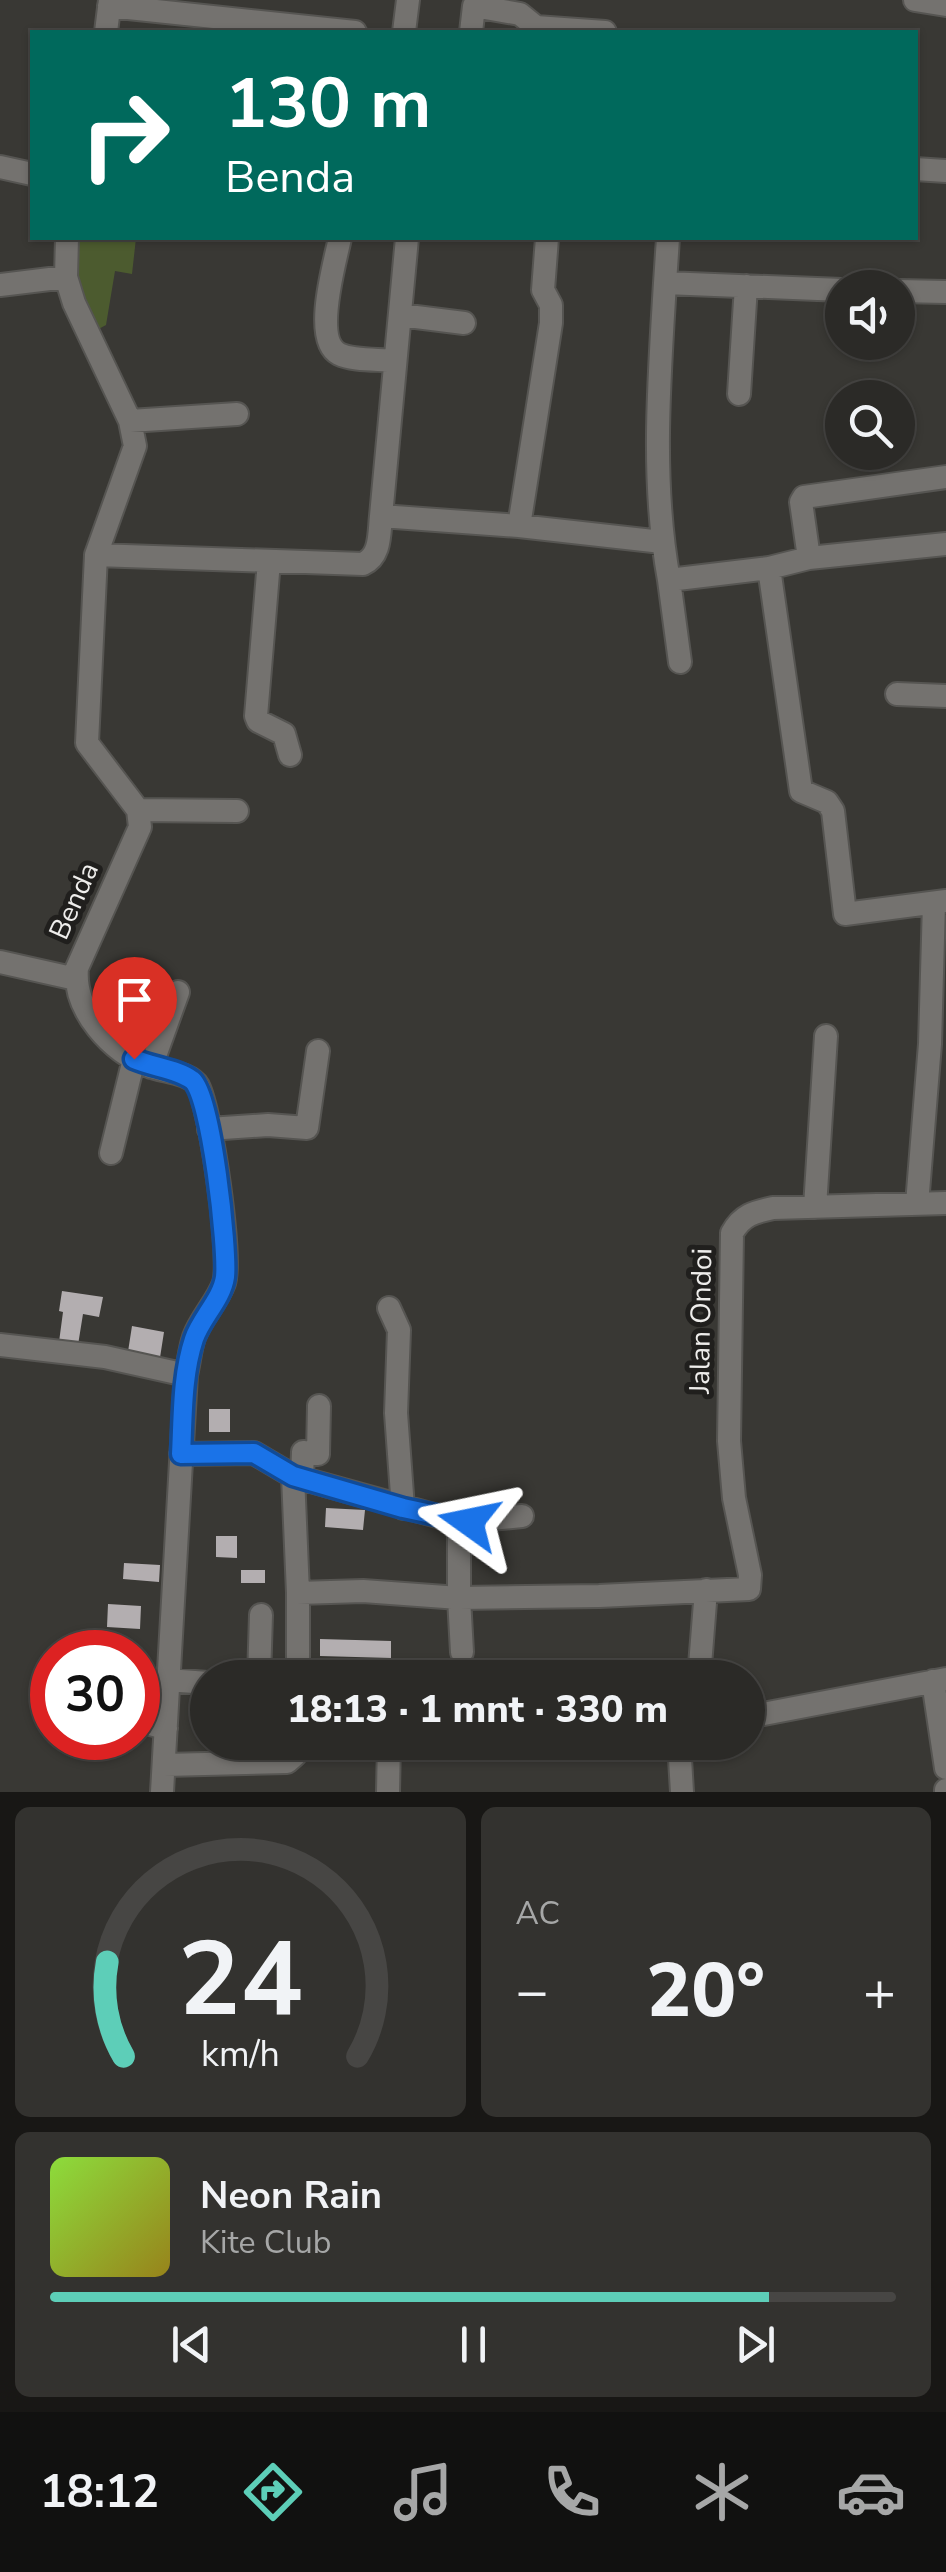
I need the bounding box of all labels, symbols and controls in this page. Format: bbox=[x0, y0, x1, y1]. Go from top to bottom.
text: 130 m bbox=[225, 56, 431, 152]
icon: right bbox=[60, 70, 190, 200]
text: Benda bbox=[225, 147, 355, 208]
map controls bbox=[825, 270, 915, 470]
button: sound bbox=[825, 270, 915, 360]
button: search bbox=[825, 380, 915, 470]
street label: Benda bbox=[40, 856, 108, 946]
pin bbox=[92, 957, 177, 1060]
icon: arrive bbox=[107, 972, 162, 1027]
street label: Jalan Ondoi bbox=[681, 1248, 721, 1395]
position arrow bbox=[417, 1470, 521, 1574]
speed limit sign: 30 bbox=[30, 1630, 160, 1760]
text: 18:13 · 1 mnt · 330 m bbox=[287, 1684, 668, 1735]
text: AC bbox=[516, 1892, 560, 1935]
text: 24 bbox=[178, 1909, 303, 2051]
text: 20° bbox=[646, 1940, 765, 2042]
text: − bbox=[516, 1954, 549, 2029]
text: + bbox=[863, 1954, 896, 2029]
text: km/h bbox=[201, 2030, 280, 2079]
text: Neon Rain bbox=[200, 2170, 382, 2221]
text: Kite Club bbox=[200, 2221, 331, 2264]
icon: previous bbox=[164, 2317, 219, 2372]
icon: pause bbox=[446, 2317, 501, 2372]
icon: next bbox=[728, 2317, 783, 2372]
icon: directions bbox=[238, 2457, 308, 2527]
icon: music bbox=[388, 2457, 458, 2527]
icon: phone bbox=[537, 2457, 607, 2527]
icon: climate bbox=[687, 2457, 757, 2527]
icon: car bbox=[836, 2457, 906, 2527]
text: 18:12 bbox=[40, 2462, 159, 2523]

